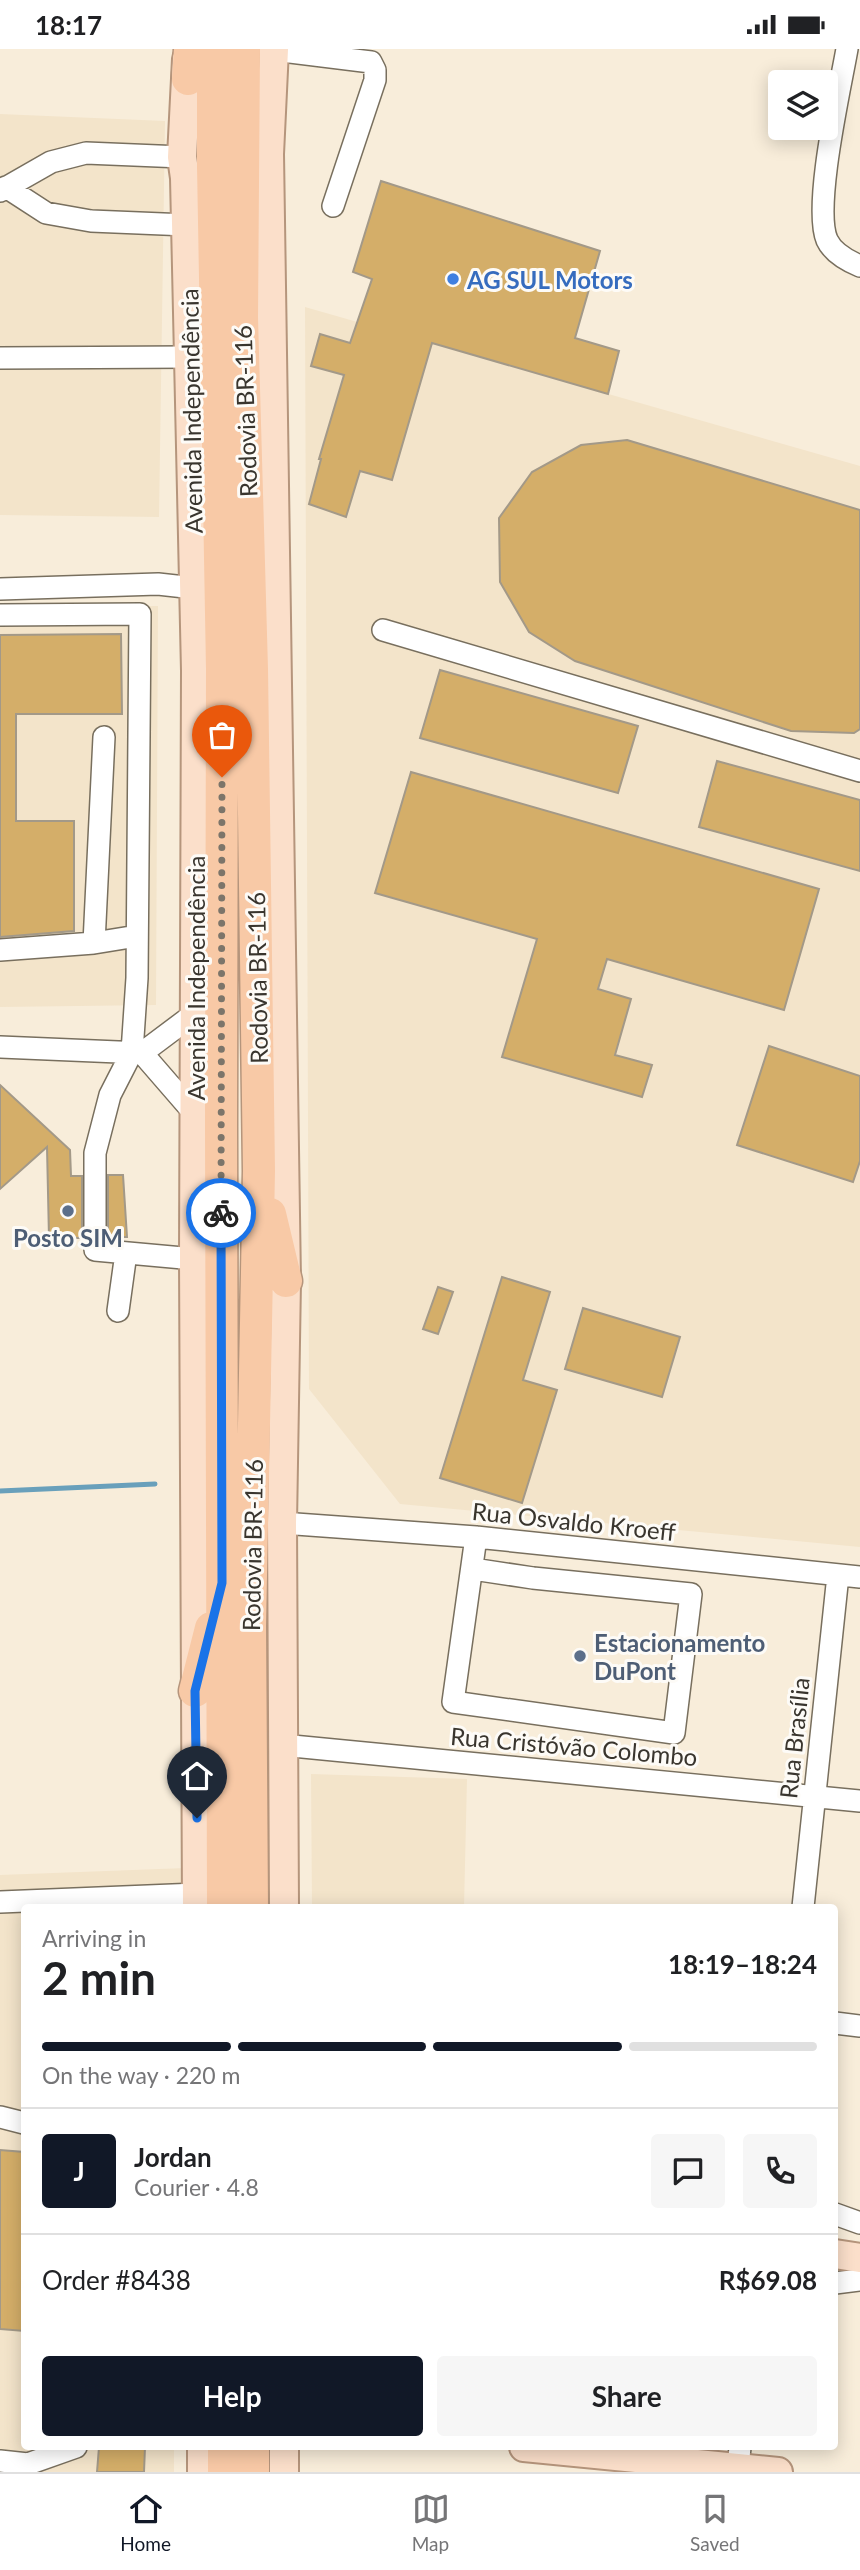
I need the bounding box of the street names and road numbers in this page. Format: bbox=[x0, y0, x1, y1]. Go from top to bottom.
street label: Avenida Independência bbox=[174, 288, 208, 534]
street label: Rodovia BR-116 bbox=[228, 325, 262, 497]
street label: Avenida Independência bbox=[181, 856, 210, 1100]
street label: Rodovia BR-116 bbox=[241, 892, 273, 1064]
street label: Rodovia BR-116 bbox=[236, 1459, 268, 1631]
street label: Rua Osvaldo Kroeff bbox=[471, 1496, 677, 1546]
street label: Rua Brasília bbox=[773, 1676, 815, 1800]
street label: Rua Cristóvão Colombo bbox=[449, 1721, 699, 1771]

